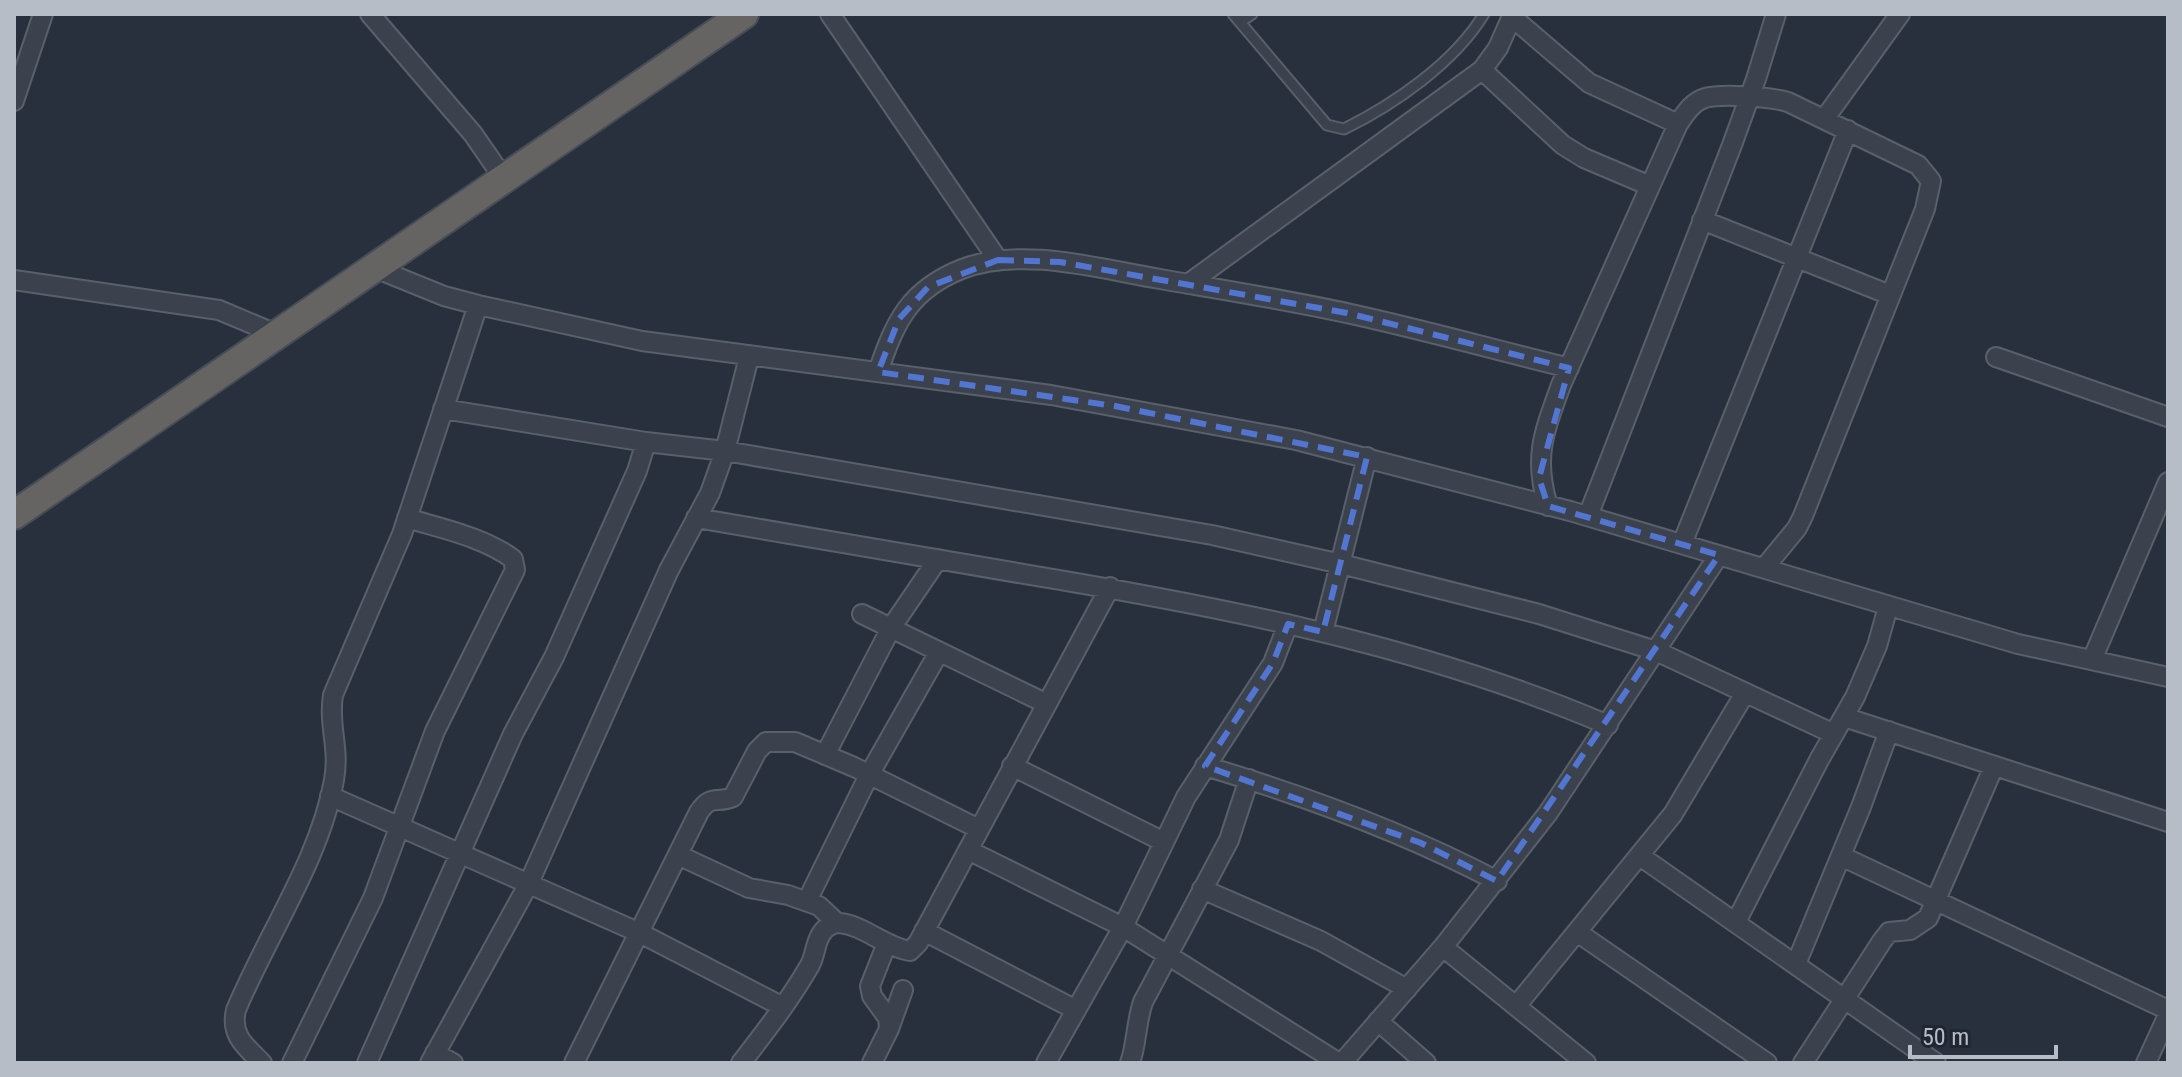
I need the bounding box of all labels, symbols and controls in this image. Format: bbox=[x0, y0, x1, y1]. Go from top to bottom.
scale bar bbox=[1910, 1009, 2056, 1059]
text: 50 m bbox=[1922, 1023, 1969, 1051]

